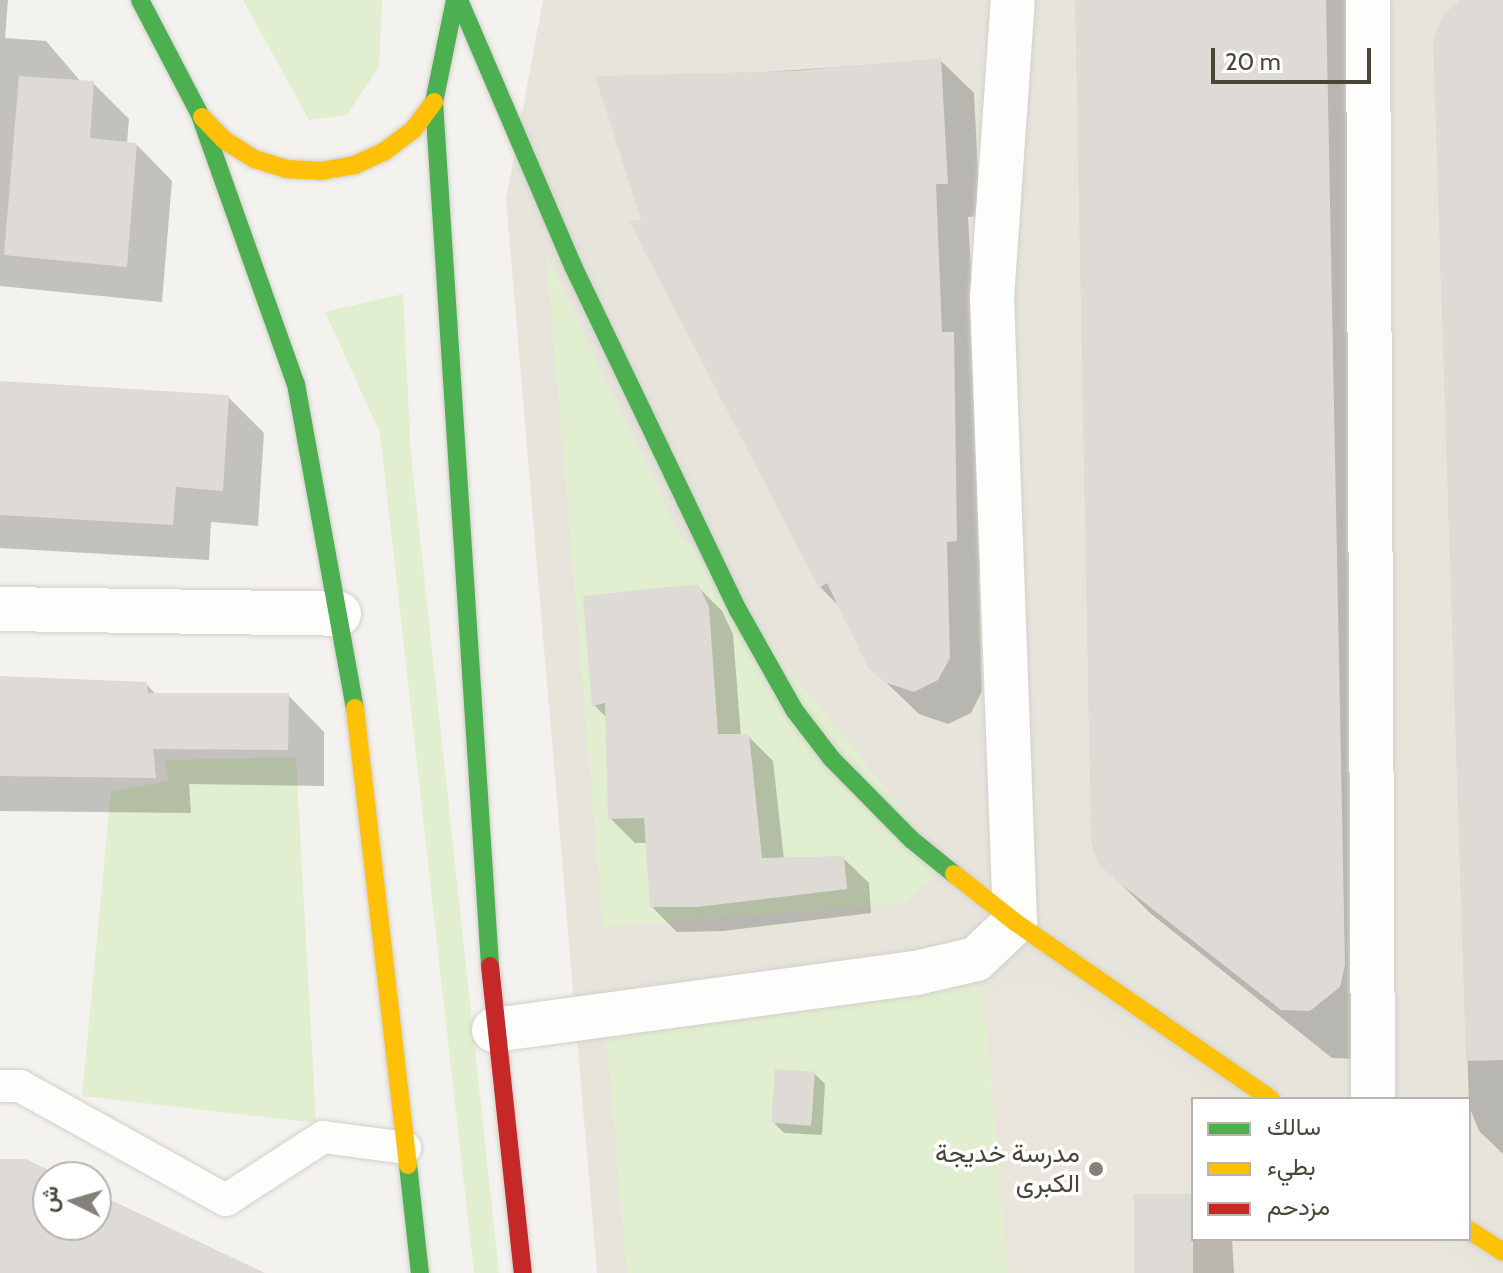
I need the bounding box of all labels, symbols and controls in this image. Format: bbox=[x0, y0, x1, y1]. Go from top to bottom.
scale bar bbox=[1215, 32, 1375, 82]
text: 20 m bbox=[1225, 47, 1281, 76]
legend bbox=[1191, 1097, 1471, 1241]
text: سالك bbox=[1267, 1112, 1321, 1141]
place label: مدرسة خديجة الكبرى bbox=[935, 1138, 1080, 1200]
text: بطيء bbox=[1267, 1152, 1316, 1181]
marker: مدرسة خديجة الكبرى bbox=[1087, 1160, 1105, 1178]
north arrow bbox=[32, 1161, 112, 1241]
text: ش bbox=[35, 1185, 64, 1213]
text: مزدحم bbox=[1267, 1192, 1330, 1221]

